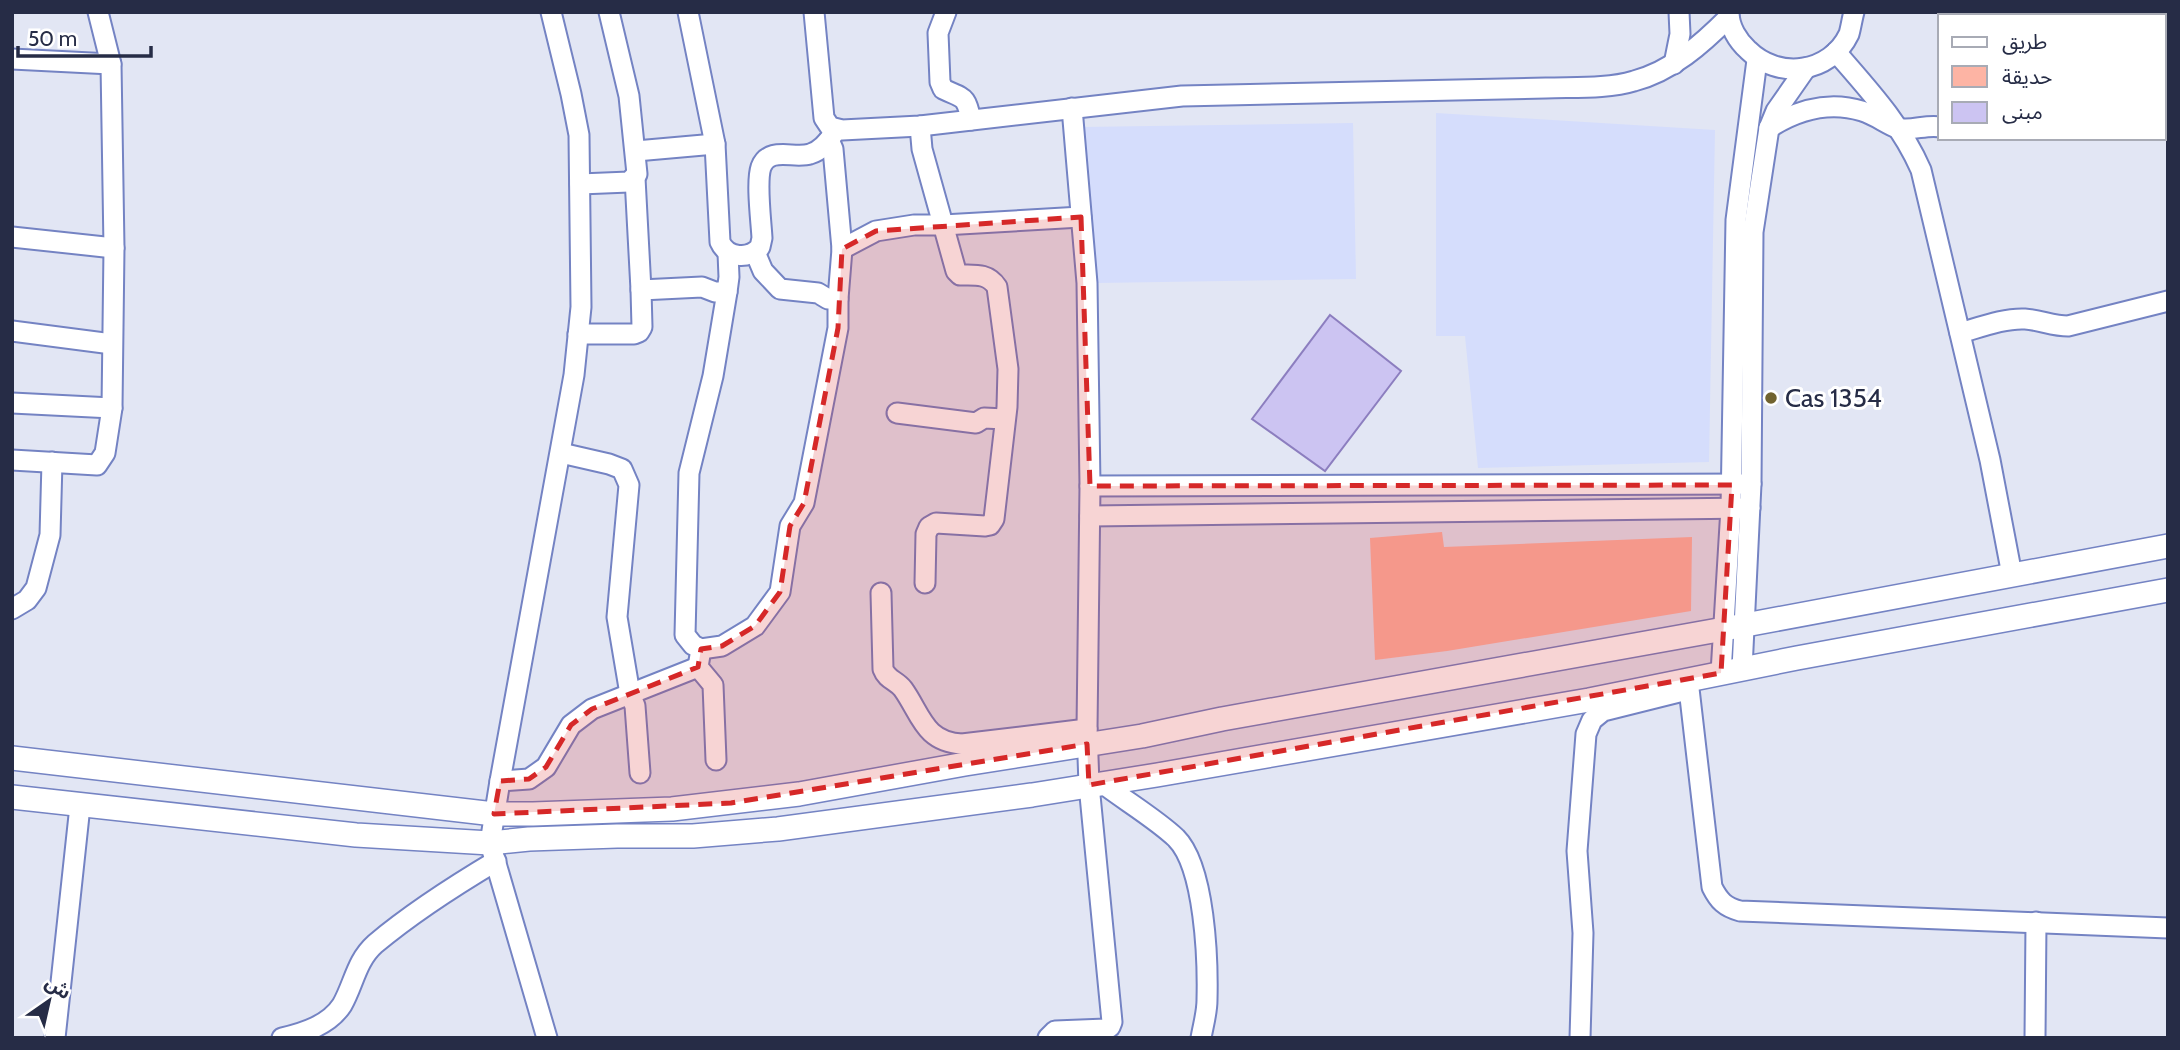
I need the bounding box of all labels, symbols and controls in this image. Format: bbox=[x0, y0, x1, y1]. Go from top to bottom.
scale bar bbox=[18, 14, 150, 58]
legend bbox=[1938, 14, 2166, 140]
text: 50 m bbox=[28, 26, 77, 51]
text: طريق bbox=[2002, 29, 2047, 55]
text: حديقة bbox=[2002, 64, 2052, 89]
text: مبنى bbox=[2002, 99, 2043, 124]
place label: Cas 1354 bbox=[1785, 382, 1882, 414]
marker: Cas 1354 bbox=[1763, 390, 1779, 406]
north arrow bbox=[14, 966, 84, 1036]
text: ش bbox=[41, 971, 75, 1004]

